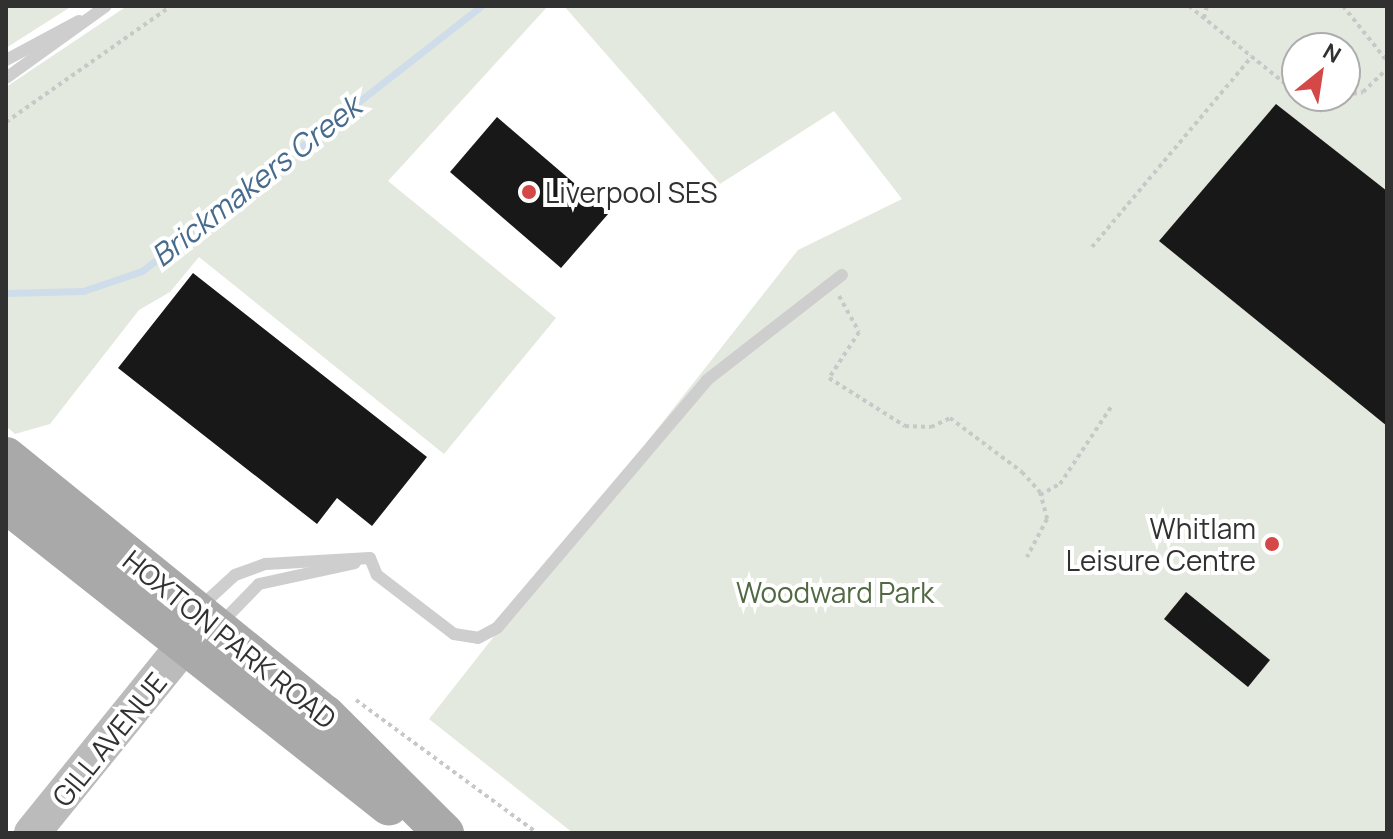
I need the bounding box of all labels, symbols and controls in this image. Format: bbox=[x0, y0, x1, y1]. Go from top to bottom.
north arrow bbox=[1281, 32, 1361, 112]
text: N bbox=[1318, 36, 1346, 70]
water label: Brickmakers Creek bbox=[144, 88, 368, 274]
place label: Liverpool SES bbox=[545, 175, 718, 209]
marker: Liverpool SES bbox=[520, 183, 538, 201]
place label: Whitlam Leisure Centre bbox=[1066, 511, 1256, 577]
marker: Whitlam Leisure Centre bbox=[1263, 535, 1281, 553]
street label: HOXTON PARK ROAD bbox=[117, 543, 343, 735]
park label: Woodward Park bbox=[736, 575, 934, 609]
street label: GILL AVENUE bbox=[44, 665, 174, 813]

